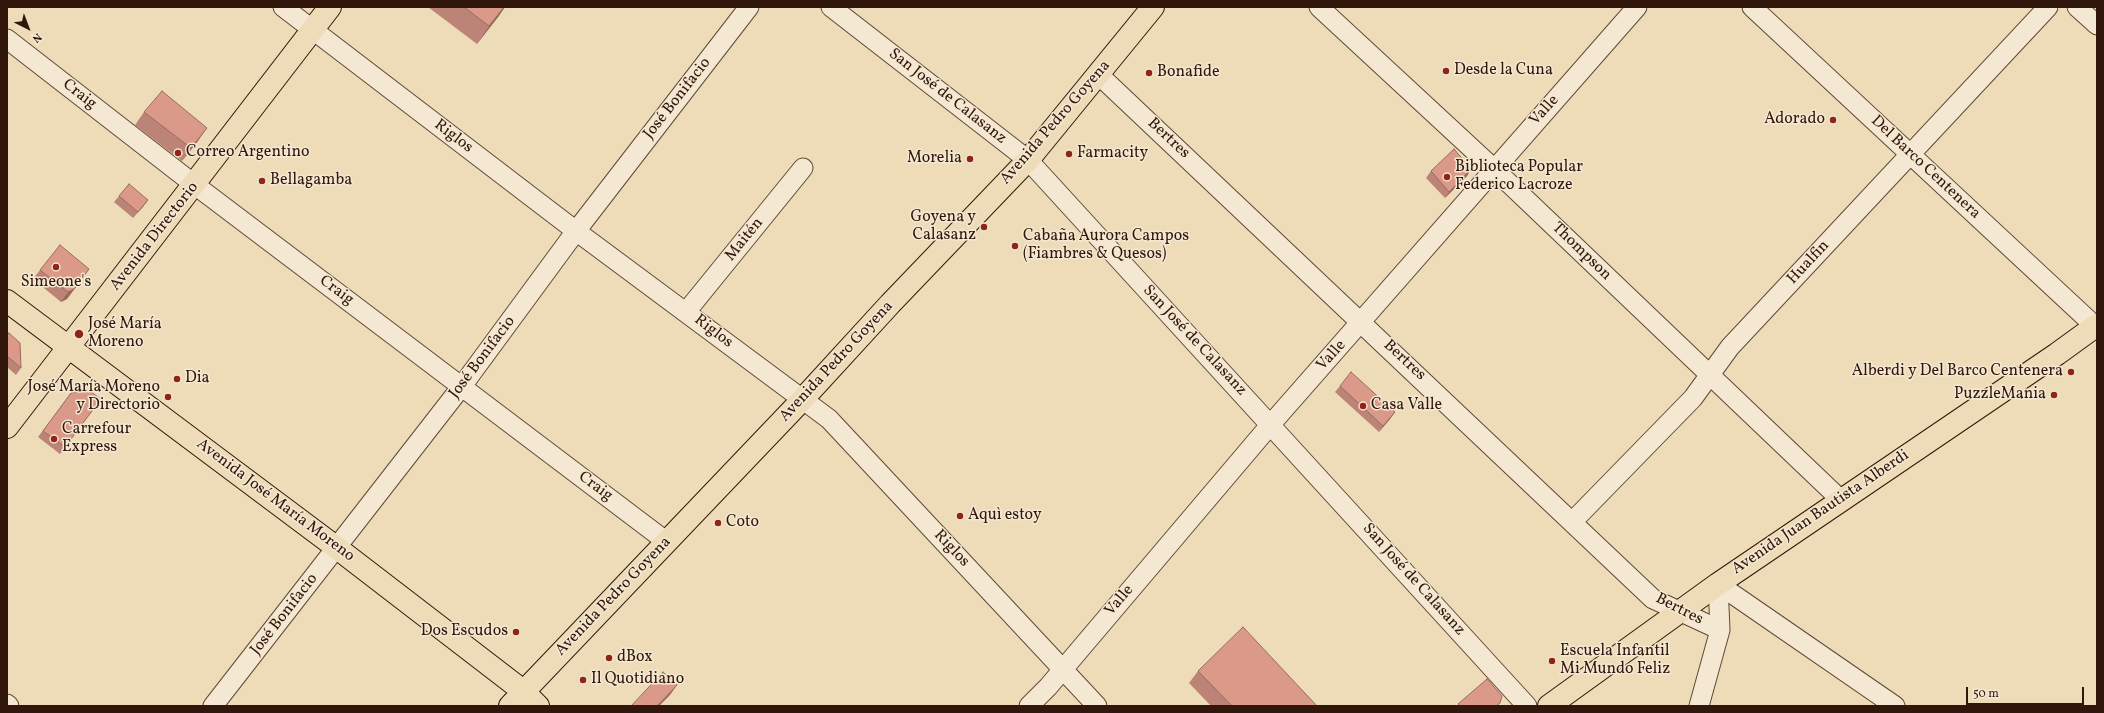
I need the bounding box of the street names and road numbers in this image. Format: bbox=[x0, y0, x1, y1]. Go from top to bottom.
street label: San José de Calasanz bbox=[884, 45, 1010, 149]
street label: José Bonifacio bbox=[640, 54, 716, 144]
street label: Avenida Pedro Goyena bbox=[997, 57, 1115, 189]
street label: Craig bbox=[58, 76, 100, 114]
street label: Valle bbox=[1526, 92, 1564, 130]
street label: Del Barco Centenera bbox=[1866, 112, 1984, 224]
street label: Bertres bbox=[1143, 115, 1193, 163]
street label: Riglos bbox=[430, 116, 476, 158]
street label: Avenida Directorio bbox=[107, 179, 203, 295]
street label: Maitén bbox=[722, 214, 768, 266]
street label: Thompson bbox=[1547, 219, 1615, 285]
street label: Hualfin bbox=[1784, 237, 1834, 289]
street label: Craig bbox=[315, 272, 357, 310]
street label: San José de Calasanz bbox=[1138, 282, 1250, 400]
street label: Avenida Pedro Goyena bbox=[776, 298, 898, 426]
street label: Riglos bbox=[690, 311, 736, 353]
street label: José Bonifacio bbox=[446, 313, 520, 403]
street label: Valle bbox=[1313, 337, 1351, 375]
street label: Bertres bbox=[1379, 337, 1429, 385]
street label: Avenida José María Moreno bbox=[192, 435, 358, 567]
street label: Avenida Juan Bautista Alberdi bbox=[1729, 446, 1913, 580]
street label: Craig bbox=[574, 468, 616, 506]
street label: San José de Calasanz bbox=[1358, 520, 1468, 640]
street label: Riglos bbox=[929, 526, 973, 572]
street label: Avenida Pedro Goyena bbox=[552, 533, 676, 661]
street label: José Bonifacio bbox=[247, 570, 323, 660]
street label: Valle bbox=[1102, 582, 1138, 620]
street label: Bertres bbox=[1652, 590, 1706, 630]

